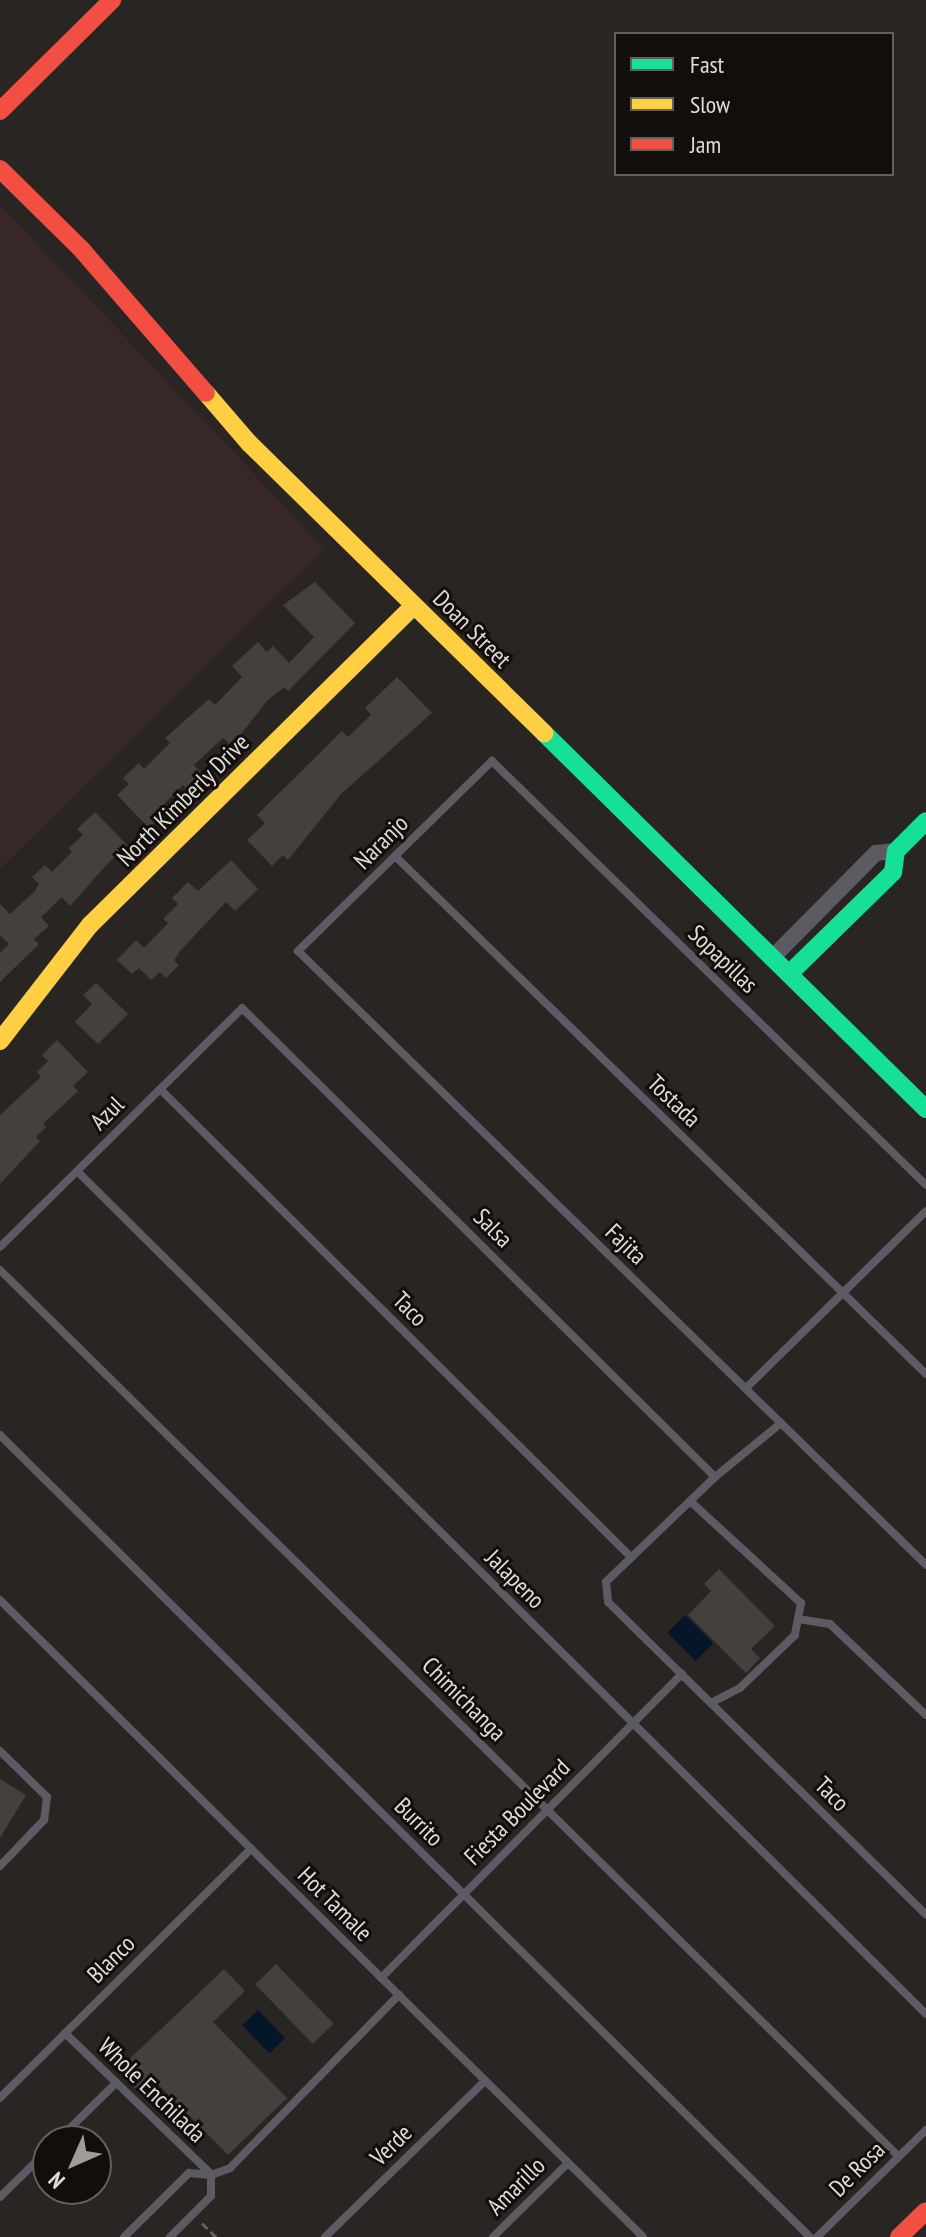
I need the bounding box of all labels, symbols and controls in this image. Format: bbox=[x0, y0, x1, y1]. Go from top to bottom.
legend bbox=[614, 32, 894, 176]
text: Fast bbox=[690, 49, 724, 80]
text: Slow bbox=[690, 89, 730, 120]
text: Jam bbox=[690, 129, 721, 160]
street label: Doan Street bbox=[427, 584, 517, 674]
street label: North Kimberly Drive bbox=[111, 728, 255, 872]
street label: Naranjo bbox=[348, 809, 414, 875]
street label: Sopapillas bbox=[682, 919, 764, 999]
street label: Tostada bbox=[641, 1069, 707, 1133]
street label: Azul bbox=[84, 1090, 130, 1136]
street label: Salsa bbox=[468, 1203, 518, 1253]
street label: Fajita bbox=[599, 1218, 653, 1270]
street label: Taco bbox=[387, 1286, 433, 1332]
street label: Jalapeno bbox=[479, 1543, 551, 1615]
street label: Chimichanga bbox=[416, 1651, 512, 1747]
street label: Fiesta Boulevard bbox=[458, 1753, 576, 1871]
street label: Taco bbox=[809, 1771, 855, 1817]
street label: Burrito bbox=[389, 1792, 449, 1852]
street label: Hot Tamale bbox=[292, 1861, 378, 1947]
street label: Blanco bbox=[81, 1929, 141, 1989]
street label: Whole Enchilada bbox=[92, 2032, 212, 2148]
street label: Verde bbox=[364, 2118, 418, 2172]
north arrow bbox=[32, 2125, 112, 2205]
street label: De Rosa bbox=[823, 2135, 891, 2203]
street label: Amarillo bbox=[481, 2151, 551, 2221]
text: N bbox=[42, 2166, 71, 2195]

